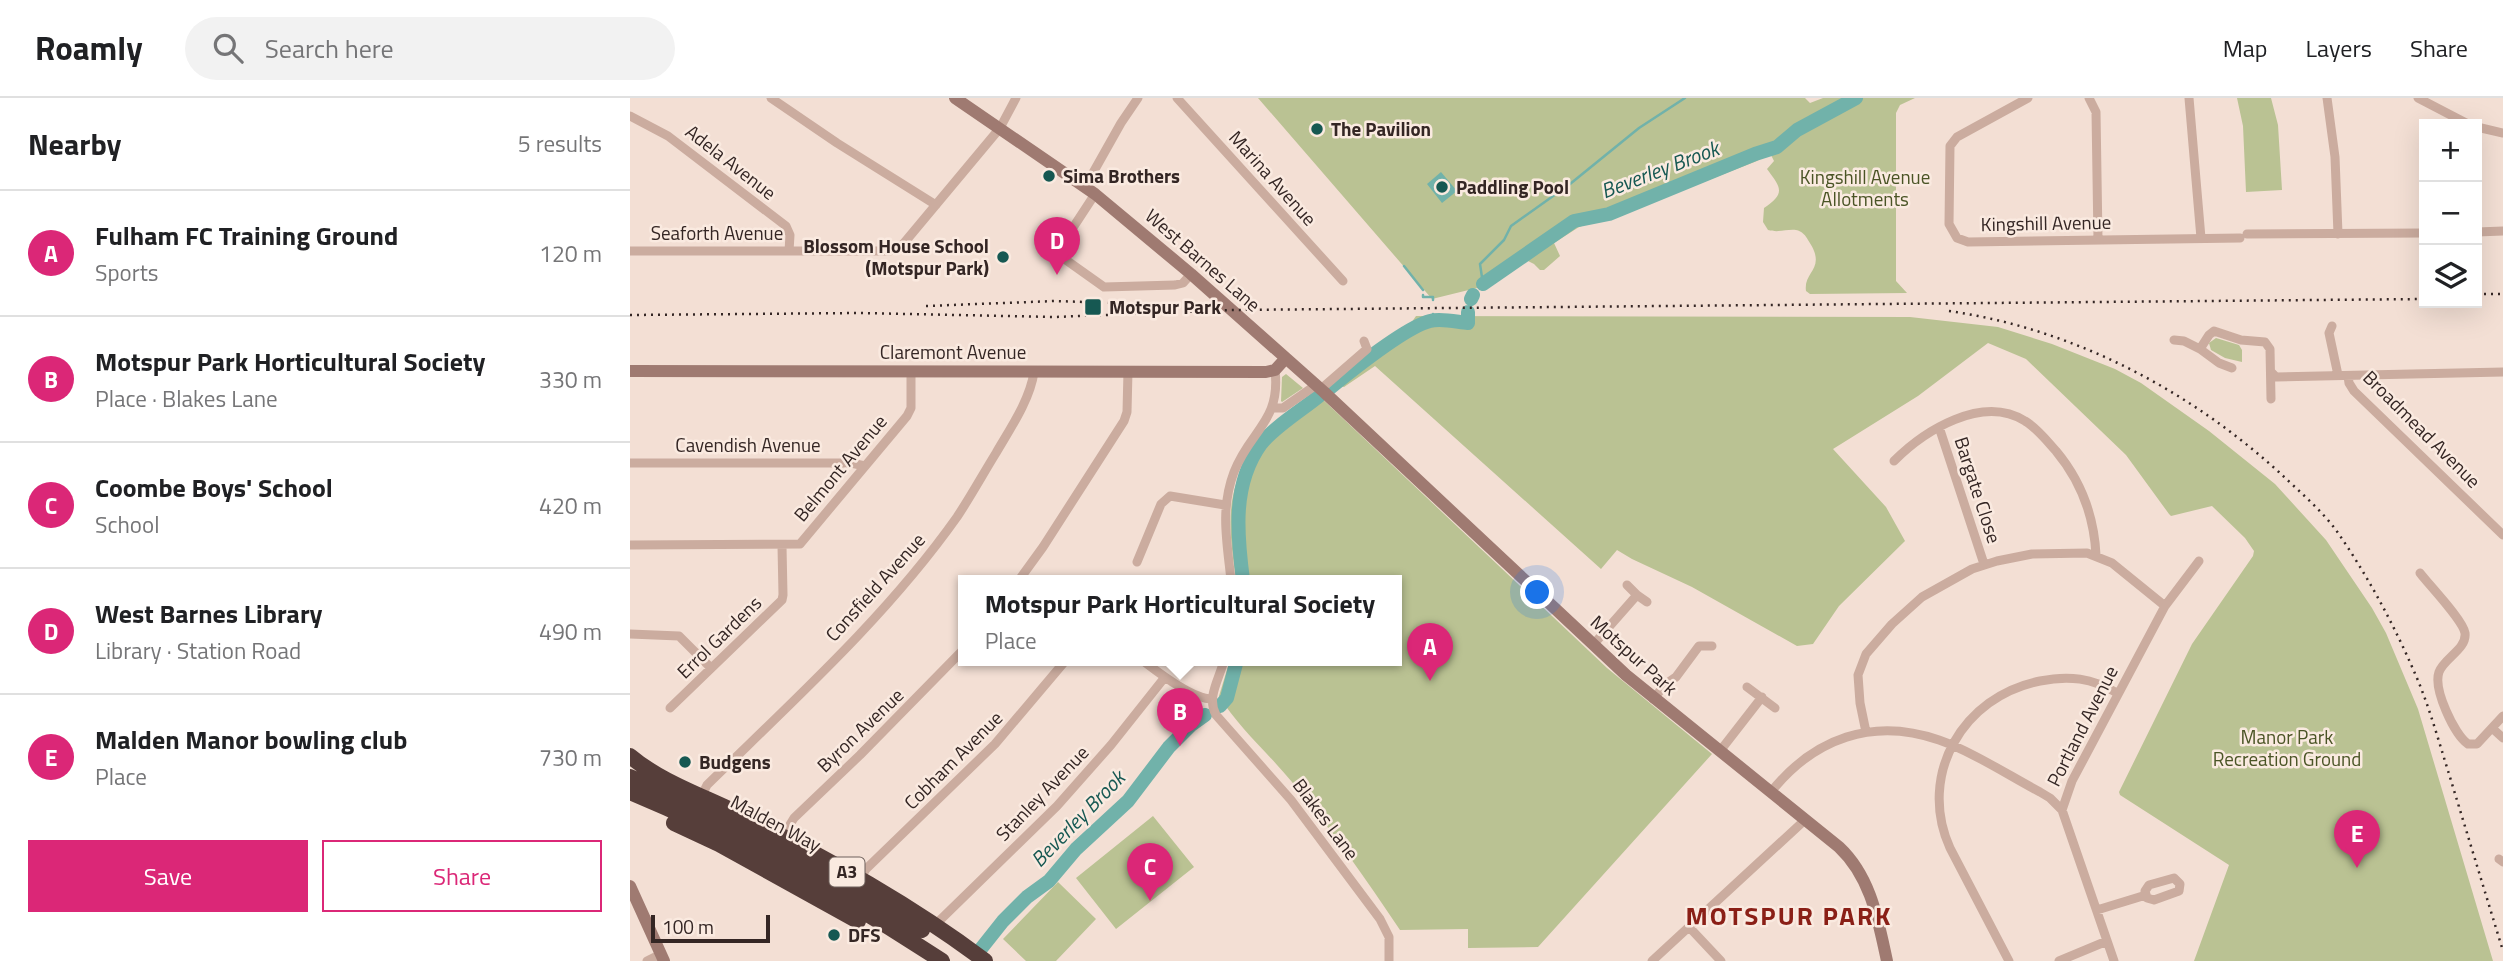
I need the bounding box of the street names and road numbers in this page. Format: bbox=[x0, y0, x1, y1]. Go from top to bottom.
street label: Adela Avenue bbox=[680, 117, 783, 206]
street label: Marina Avenue bbox=[1223, 124, 1324, 232]
street label: West Barnes Lane bbox=[1139, 201, 1267, 318]
street label: Kingshill Avenue bbox=[1980, 207, 2112, 238]
street label: Seaforth Avenue bbox=[651, 218, 783, 247]
street label: Claremont Avenue bbox=[880, 337, 1026, 366]
street label: Broadmead Avenue bbox=[2357, 363, 2488, 494]
street label: Belmont Avenue bbox=[786, 408, 893, 528]
street label: Cavendish Avenue bbox=[675, 430, 821, 459]
street label: Bargate Close bbox=[1948, 433, 2009, 547]
street label: Consfield Avenue bbox=[818, 526, 931, 647]
street label: Errol Gardens bbox=[670, 588, 768, 685]
street label: Motspur Park bbox=[1584, 608, 1684, 702]
street label: Portland Avenue bbox=[2039, 660, 2124, 791]
street label: Byron Avenue bbox=[810, 681, 910, 779]
street label: Cobham Avenue bbox=[897, 704, 1009, 816]
street label: Stanley Avenue bbox=[988, 738, 1095, 847]
street label: Blakes Lane bbox=[1286, 772, 1367, 866]
street label: Malden Way bbox=[726, 787, 827, 859]
road number: A3 bbox=[830, 858, 864, 886]

